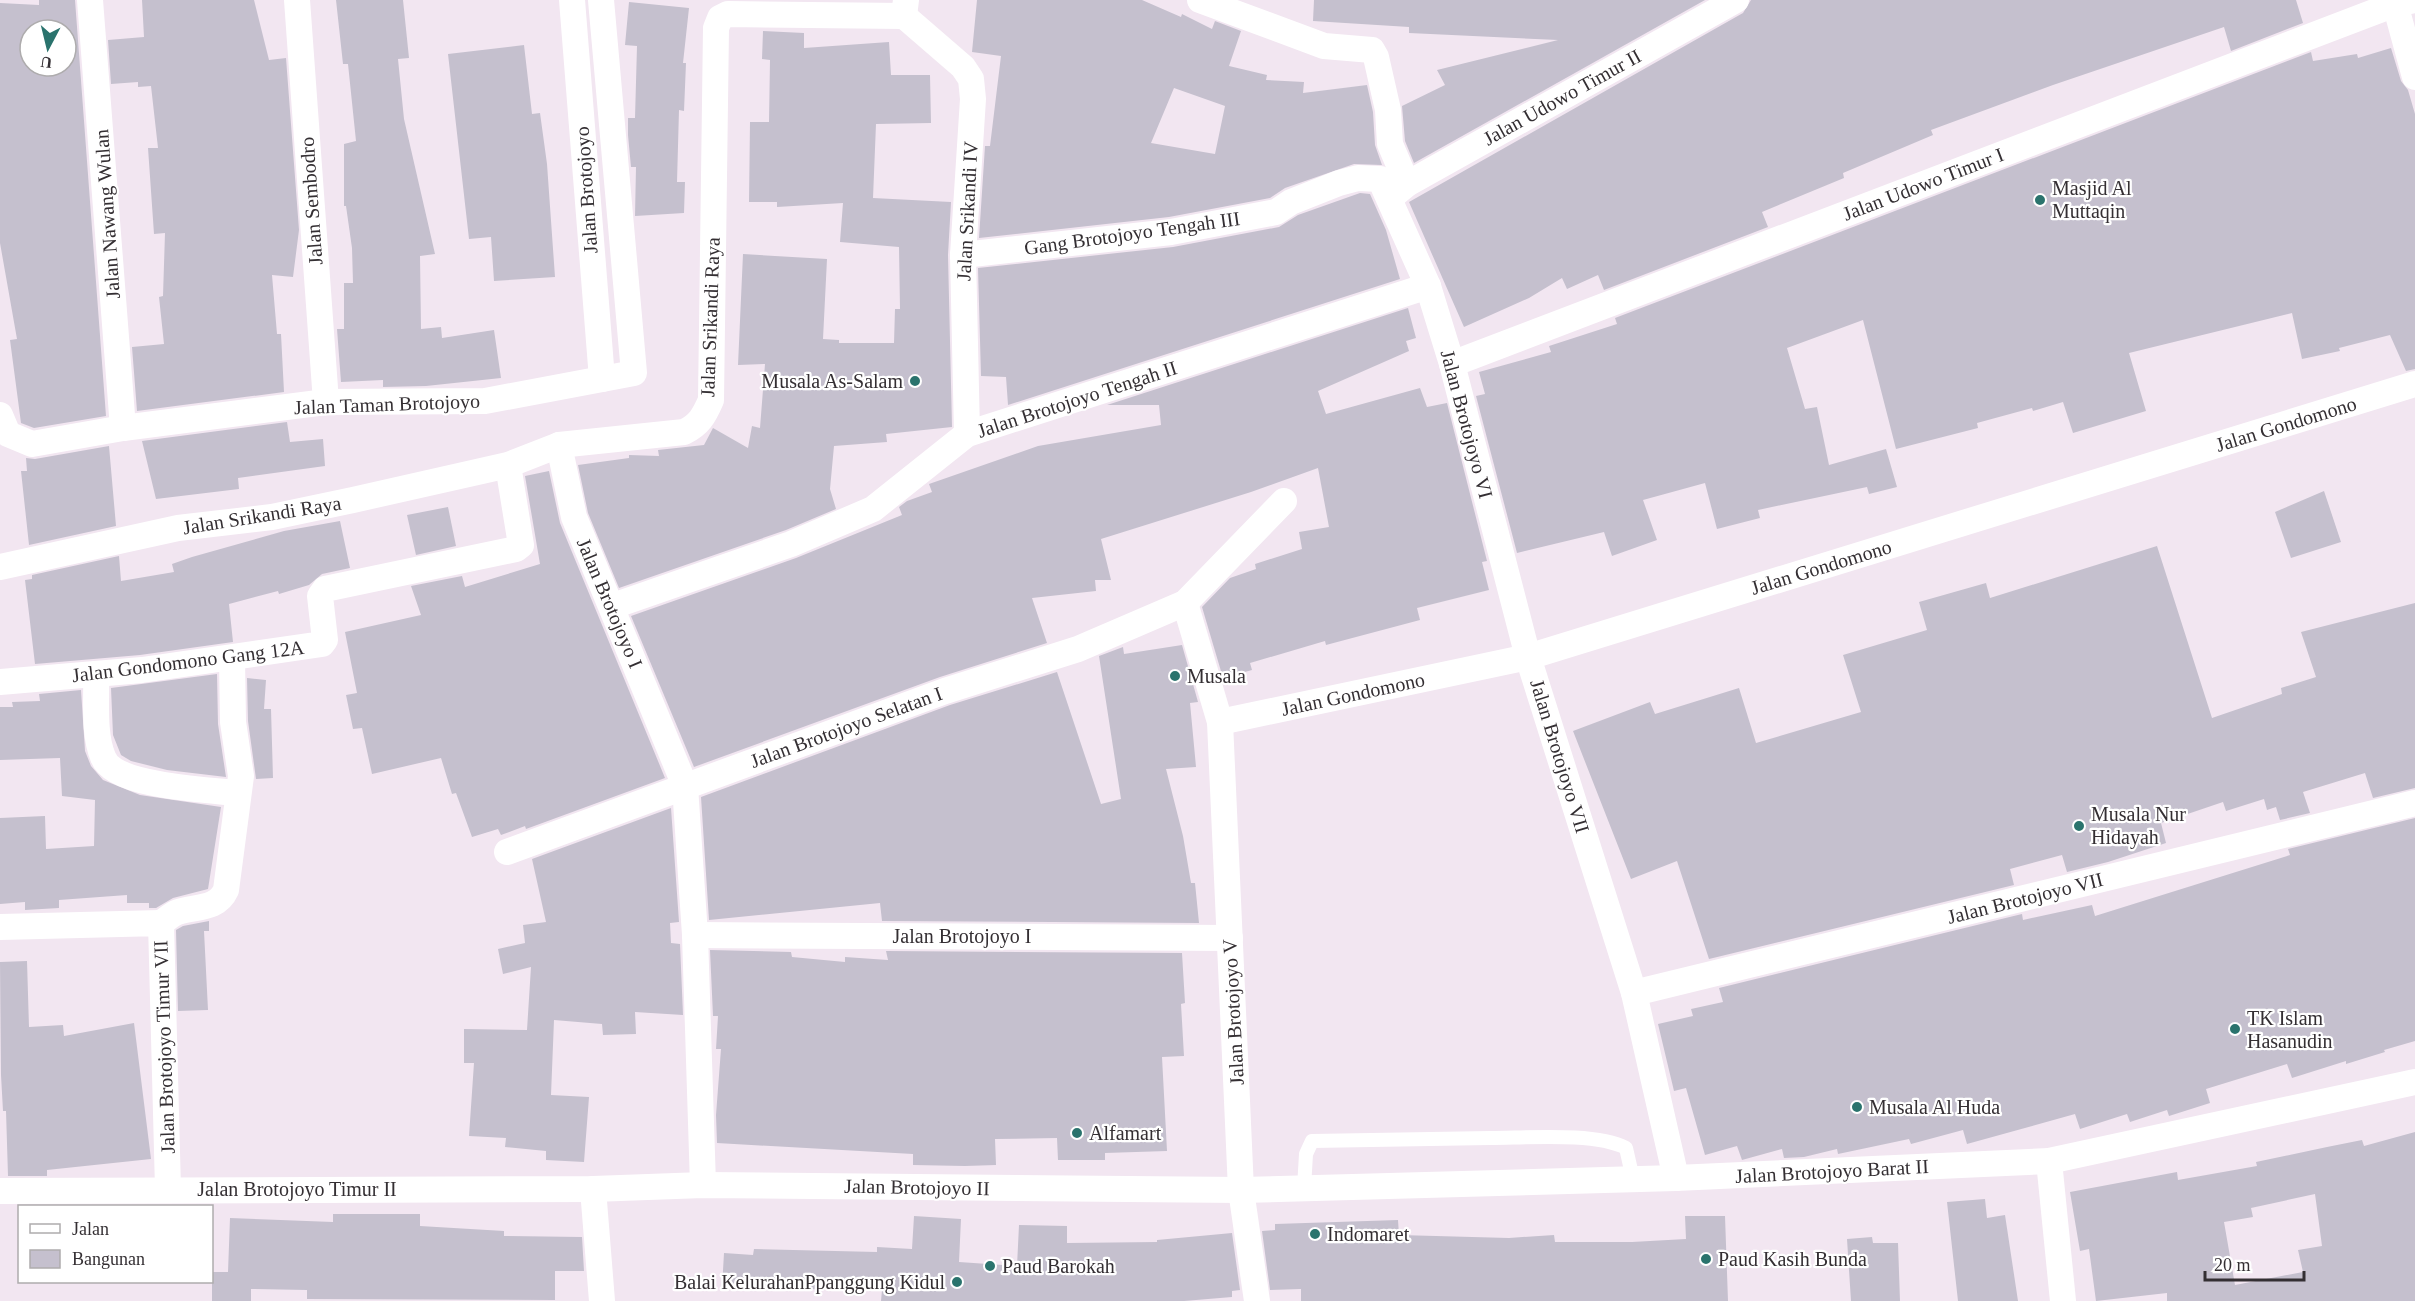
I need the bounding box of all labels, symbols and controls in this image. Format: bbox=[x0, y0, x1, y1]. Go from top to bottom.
north arrow bbox=[18, 18, 78, 78]
street label: Jalan Udowo Timur II bbox=[1479, 44, 1645, 150]
text: U bbox=[39, 53, 53, 72]
street label: Jalan Brotojoyo bbox=[571, 126, 602, 254]
street label: Jalan Nawang Wulan bbox=[90, 128, 125, 300]
street label: Jalan Sembodro bbox=[296, 136, 326, 266]
street label: Jalan Srikandi IV bbox=[952, 140, 982, 281]
street label: Jalan Udowo Timur I bbox=[1839, 143, 2007, 225]
place label: Masjid Al Muttaqin bbox=[2052, 177, 2132, 223]
marker: Masjid Al Muttaqin bbox=[2033, 193, 2047, 207]
street label: Gang Brotojoyo Tengah III bbox=[1023, 207, 1241, 260]
street label: Jalan Srikandi Raya bbox=[696, 237, 725, 397]
street label: Jalan Brotojoyo VI bbox=[1436, 347, 1497, 501]
street label: Jalan Brotojoyo Tengah II bbox=[974, 356, 1180, 443]
place label: Musala As-Salam bbox=[761, 370, 903, 392]
marker: Musala As-Salam bbox=[908, 374, 922, 388]
street label: Jalan Taman Brotojoyo bbox=[294, 390, 480, 419]
street label: Jalan Gondomono bbox=[2213, 392, 2359, 456]
street label: Jalan Srikandi Raya bbox=[181, 492, 343, 539]
street label: Jalan Brotojoyo I bbox=[572, 535, 647, 672]
street label: Jalan Gondomono bbox=[1748, 535, 1894, 599]
street label: Jalan Gondomono Gang 12A bbox=[71, 636, 306, 687]
place label: Musala bbox=[1187, 665, 1246, 687]
street label: Jalan Gondomono bbox=[1279, 668, 1427, 720]
marker: Musala bbox=[1168, 669, 1182, 683]
street label: Jalan Brotojoyo VII bbox=[1525, 676, 1594, 836]
street label: Jalan Brotojoyo Selatan I bbox=[747, 682, 945, 773]
place label: Musala Nur Hidayah bbox=[2091, 803, 2186, 849]
marker: Musala Nur Hidayah bbox=[2072, 819, 2086, 833]
street label: Jalan Brotojoyo VII bbox=[1945, 868, 2105, 929]
street label: Jalan Brotojoyo I bbox=[893, 925, 1031, 948]
street label: Jalan Brotojoyo V bbox=[1218, 938, 1249, 1086]
street label: Jalan Brotojoyo Timur VII bbox=[149, 940, 180, 1154]
place label: TK Islam Hasanudin bbox=[2247, 1007, 2333, 1052]
marker: TK Islam Hasanudin bbox=[2228, 1022, 2242, 1036]
place label: Musala Al Huda bbox=[1869, 1096, 2000, 1118]
marker: Musala Al Huda bbox=[1850, 1100, 1864, 1114]
place label: Alfamart bbox=[1089, 1122, 1162, 1144]
marker: Alfamart bbox=[1070, 1126, 1084, 1140]
street label: Jalan Brotojoyo Barat II bbox=[1735, 1155, 1929, 1188]
street label: Jalan Brotojoyo II bbox=[844, 1175, 990, 1200]
street label: Jalan Brotojoyo Timur II bbox=[197, 1178, 397, 1201]
legend bbox=[18, 1205, 213, 1283]
text: Jalan bbox=[72, 1219, 109, 1239]
place label: Indomaret bbox=[1327, 1223, 1410, 1245]
marker: Indomaret bbox=[1308, 1227, 1322, 1241]
scale bar bbox=[2205, 1244, 2304, 1282]
place label: Paud Kasih Bunda bbox=[1718, 1248, 1867, 1270]
text: Bangunan bbox=[72, 1249, 145, 1269]
marker: Paud Kasih Bunda bbox=[1699, 1252, 1713, 1266]
place label: Paud Barokah bbox=[1002, 1255, 1115, 1277]
text: 20 m bbox=[2214, 1255, 2251, 1275]
marker: Paud Barokah bbox=[983, 1259, 997, 1273]
place label: Balai KelurahanPpanggung Kidul bbox=[674, 1271, 945, 1294]
marker: Balai KelurahanPpanggung Kidul bbox=[950, 1275, 964, 1289]

